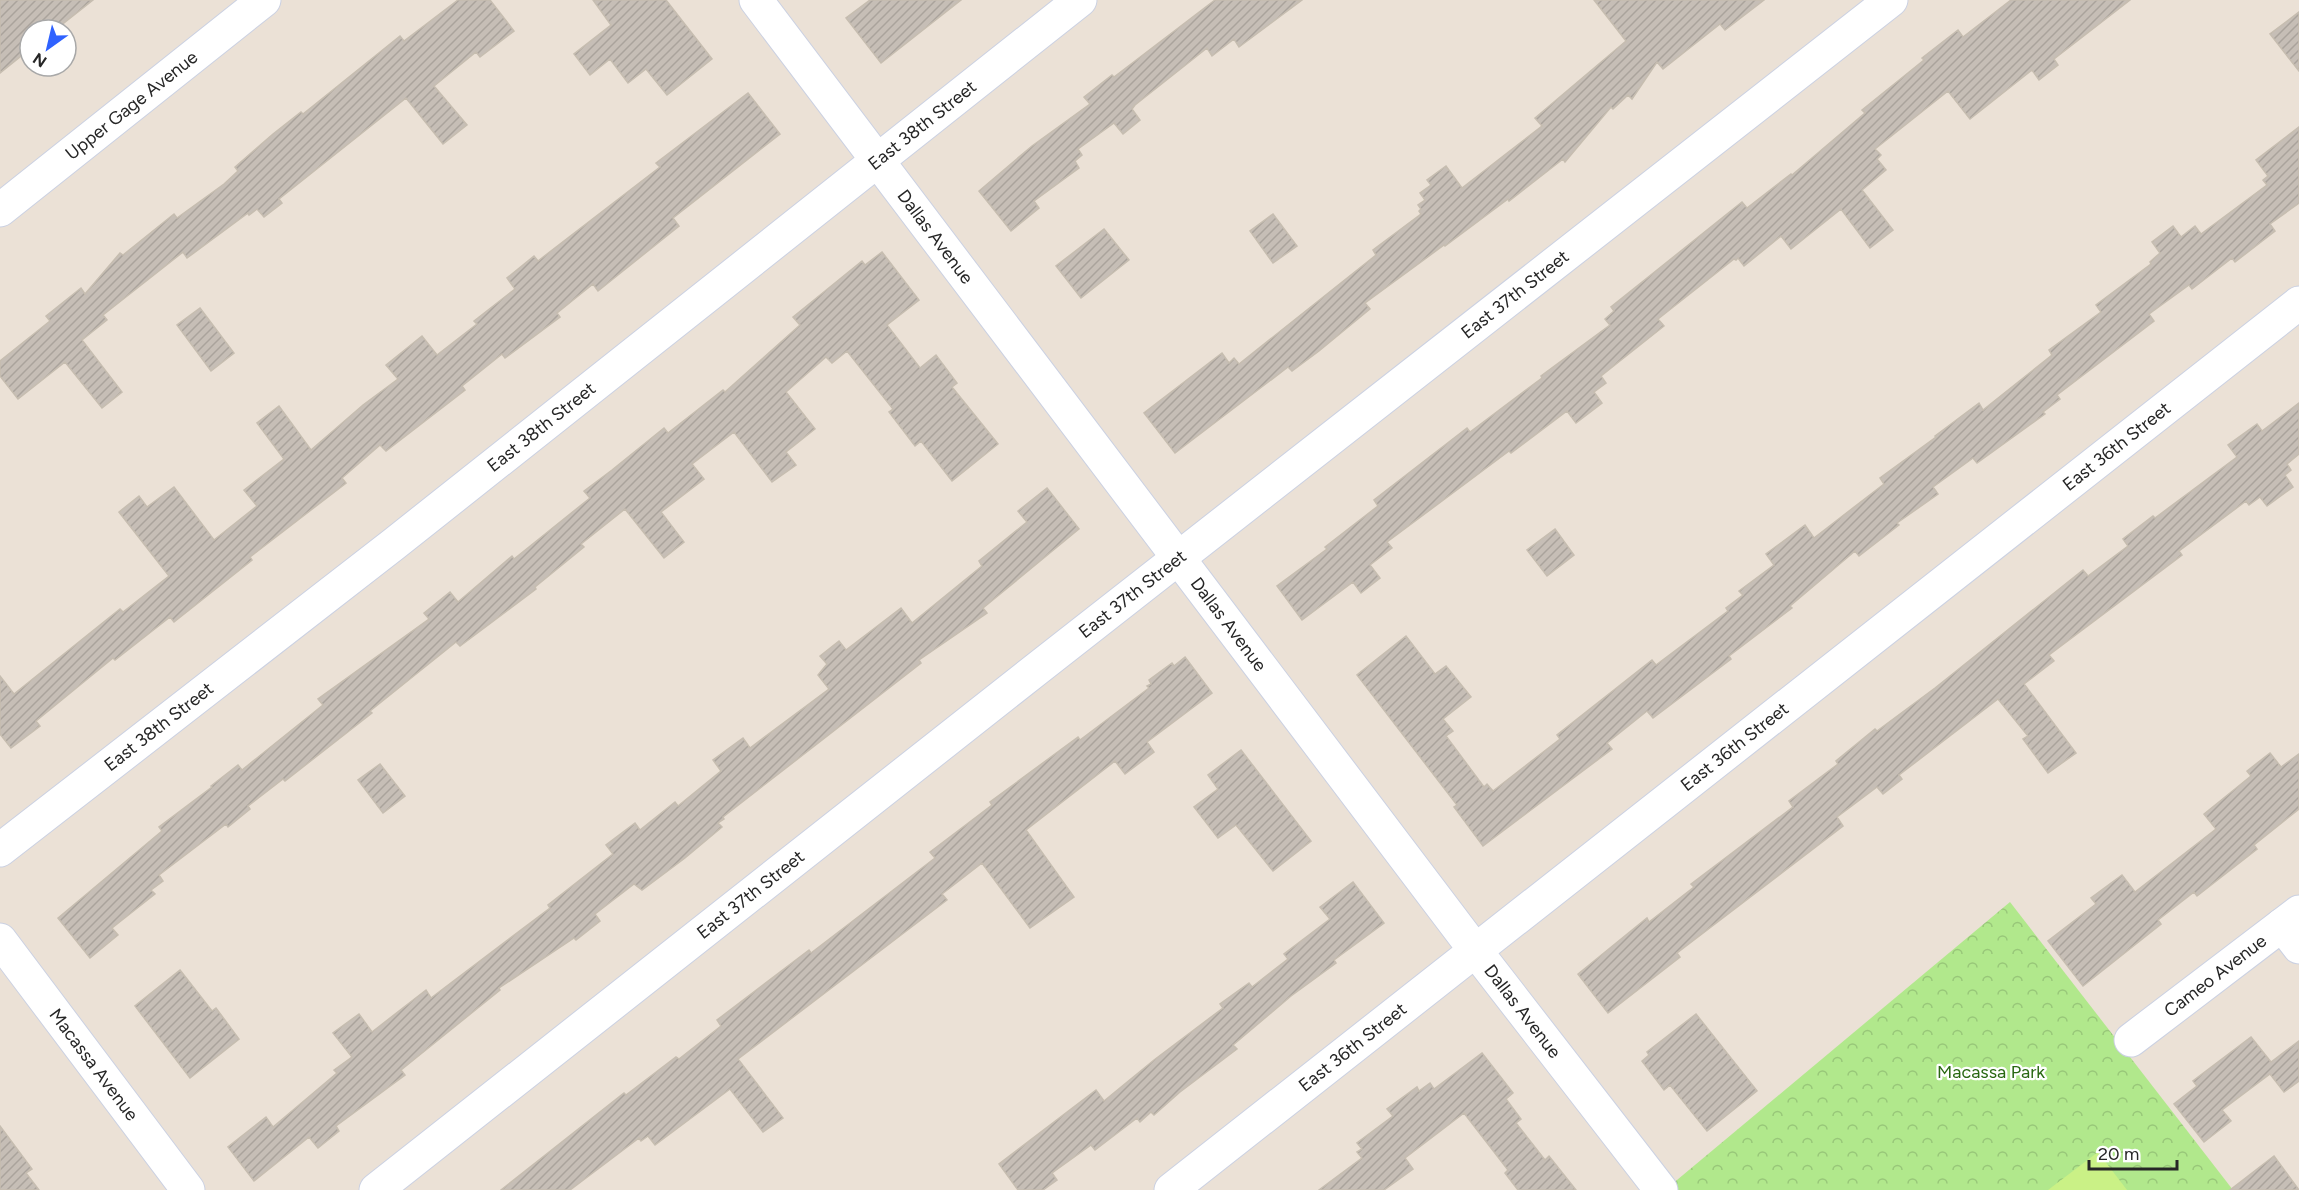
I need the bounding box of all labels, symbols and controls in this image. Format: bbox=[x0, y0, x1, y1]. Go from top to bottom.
north arrow bbox=[18, 18, 78, 78]
street label: Upper Gage Avenue bbox=[61, 46, 202, 165]
text: N bbox=[29, 49, 50, 71]
street label: East 38th Street bbox=[864, 75, 981, 175]
street label: Dallas Avenue bbox=[893, 185, 978, 288]
street label: East 37th Street bbox=[1457, 245, 1573, 343]
street label: East 38th Street bbox=[483, 377, 600, 477]
street label: East 36th Street bbox=[2058, 397, 2175, 496]
street label: East 37th Street bbox=[1074, 545, 1191, 643]
street label: Dallas Avenue bbox=[1186, 573, 1271, 676]
street label: East 38th Street bbox=[100, 677, 218, 776]
street label: East 36th Street bbox=[1676, 697, 1793, 796]
street label: East 37th Street bbox=[692, 845, 809, 944]
street label: Cameo Avenue bbox=[2160, 930, 2271, 1022]
street label: Dallas Avenue bbox=[1479, 960, 1566, 1063]
street label: East 36th Street bbox=[1294, 998, 1411, 1096]
street label: Macassa Avenue bbox=[44, 1004, 143, 1125]
park label: Macassa Park bbox=[1937, 1061, 2045, 1083]
scale bar bbox=[2089, 1133, 2178, 1171]
text: 20 m bbox=[2098, 1143, 2139, 1165]

